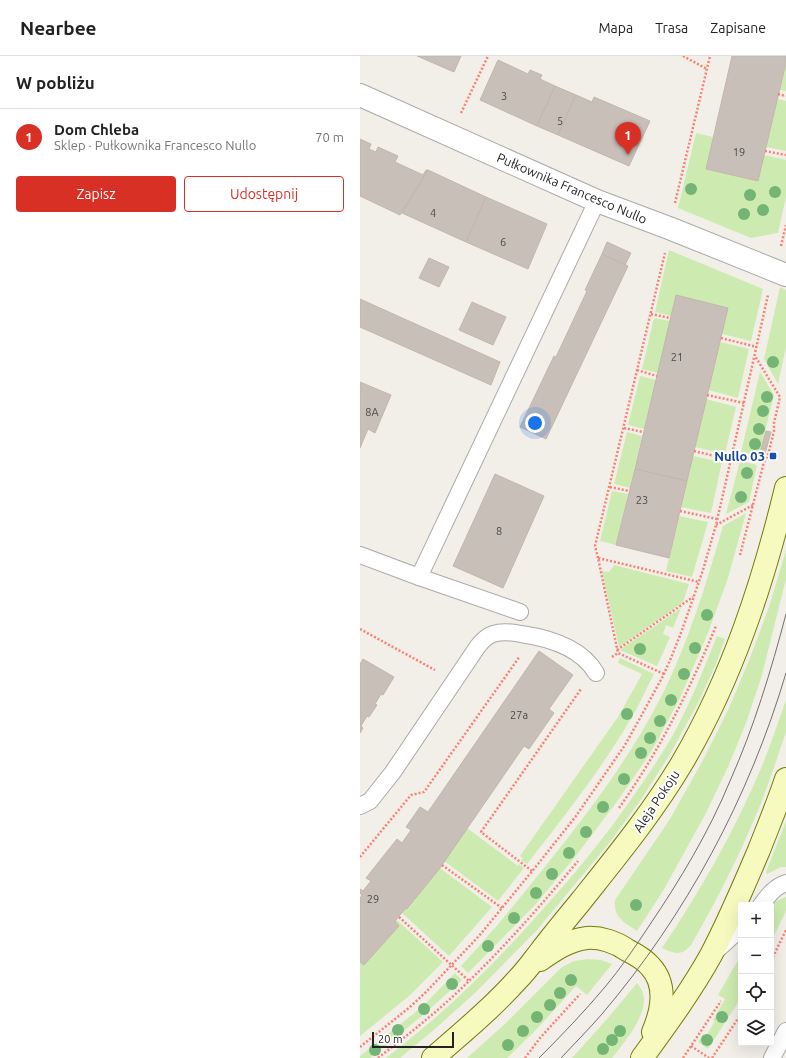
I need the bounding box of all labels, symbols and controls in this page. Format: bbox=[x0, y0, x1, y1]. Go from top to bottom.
text: Nearbee bbox=[20, 17, 97, 39]
text: Mapa bbox=[598, 20, 633, 36]
text: Trasa bbox=[655, 20, 688, 36]
text: Zapisane bbox=[710, 20, 766, 36]
text: W pobliżu bbox=[16, 73, 95, 92]
house number: 3 bbox=[501, 90, 507, 102]
house number: 5 bbox=[557, 115, 563, 127]
text: Dom Chleba bbox=[54, 121, 139, 138]
pin: 1 bbox=[615, 122, 641, 155]
text: 1 bbox=[25, 130, 33, 144]
text: 70 m bbox=[315, 130, 344, 144]
text: Sklep · Pułkownika Francesco Nullo bbox=[54, 138, 256, 152]
house number: 19 bbox=[733, 146, 745, 158]
street label: Pułkownika Francesco Nullo bbox=[495, 150, 649, 226]
button: Zapisz bbox=[16, 176, 176, 212]
button: Udostępnij bbox=[184, 176, 344, 212]
house number: 4 bbox=[430, 207, 436, 219]
house number: 6 bbox=[500, 236, 506, 248]
house number: 21 bbox=[671, 351, 683, 363]
house number: 8A bbox=[365, 406, 380, 418]
your location bbox=[525, 413, 545, 433]
place label: Nullo 03 bbox=[714, 449, 765, 463]
marker: Nullo 03 bbox=[768, 451, 778, 461]
house number: 23 bbox=[636, 494, 648, 506]
house number: 8 bbox=[496, 525, 502, 537]
house number: 27a bbox=[510, 709, 528, 721]
street label: Aleja Pokoju bbox=[630, 767, 682, 835]
house number: 29 bbox=[367, 893, 379, 905]
map controls bbox=[738, 902, 774, 1046]
button: + bbox=[738, 902, 774, 938]
button: − bbox=[738, 938, 774, 974]
button: locate bbox=[738, 974, 774, 1010]
button: layers bbox=[738, 1010, 774, 1046]
scale bar bbox=[372, 1030, 454, 1049]
text: 20 m bbox=[378, 1033, 402, 1045]

